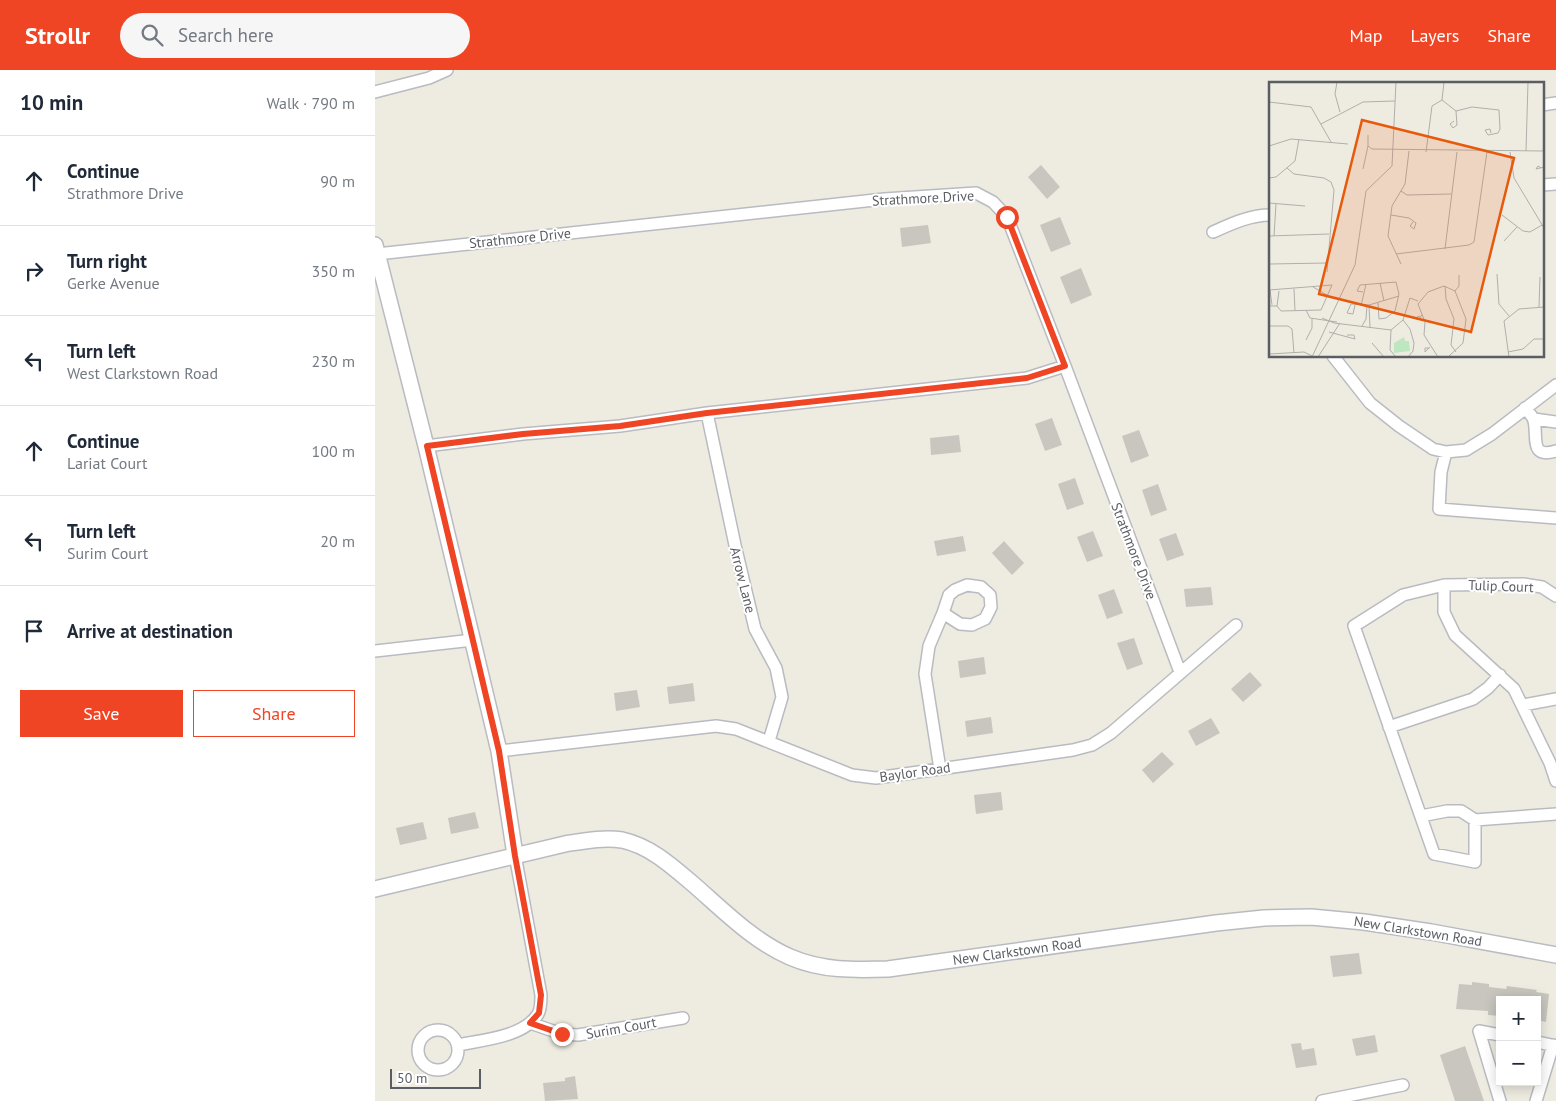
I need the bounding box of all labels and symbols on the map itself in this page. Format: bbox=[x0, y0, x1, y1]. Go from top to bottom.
inset map bbox=[1269, 82, 1543, 358]
street label: Strathmore Drive bbox=[872, 186, 974, 210]
route start bbox=[996, 206, 1019, 229]
street label: Strathmore Drive bbox=[468, 224, 572, 252]
street label: Strathmore Drive bbox=[1107, 500, 1161, 602]
street label: Arrow Lane bbox=[726, 545, 760, 615]
street label: Tulip Court bbox=[1468, 576, 1534, 596]
street label: Baylor Road bbox=[878, 758, 952, 786]
street label: New Clarkstown Road bbox=[1353, 912, 1483, 950]
street label: New Clarkstown Road bbox=[952, 933, 1082, 969]
street label: Surim Court bbox=[584, 1013, 658, 1043]
route end bbox=[551, 1023, 574, 1046]
scale bar bbox=[390, 1066, 481, 1089]

